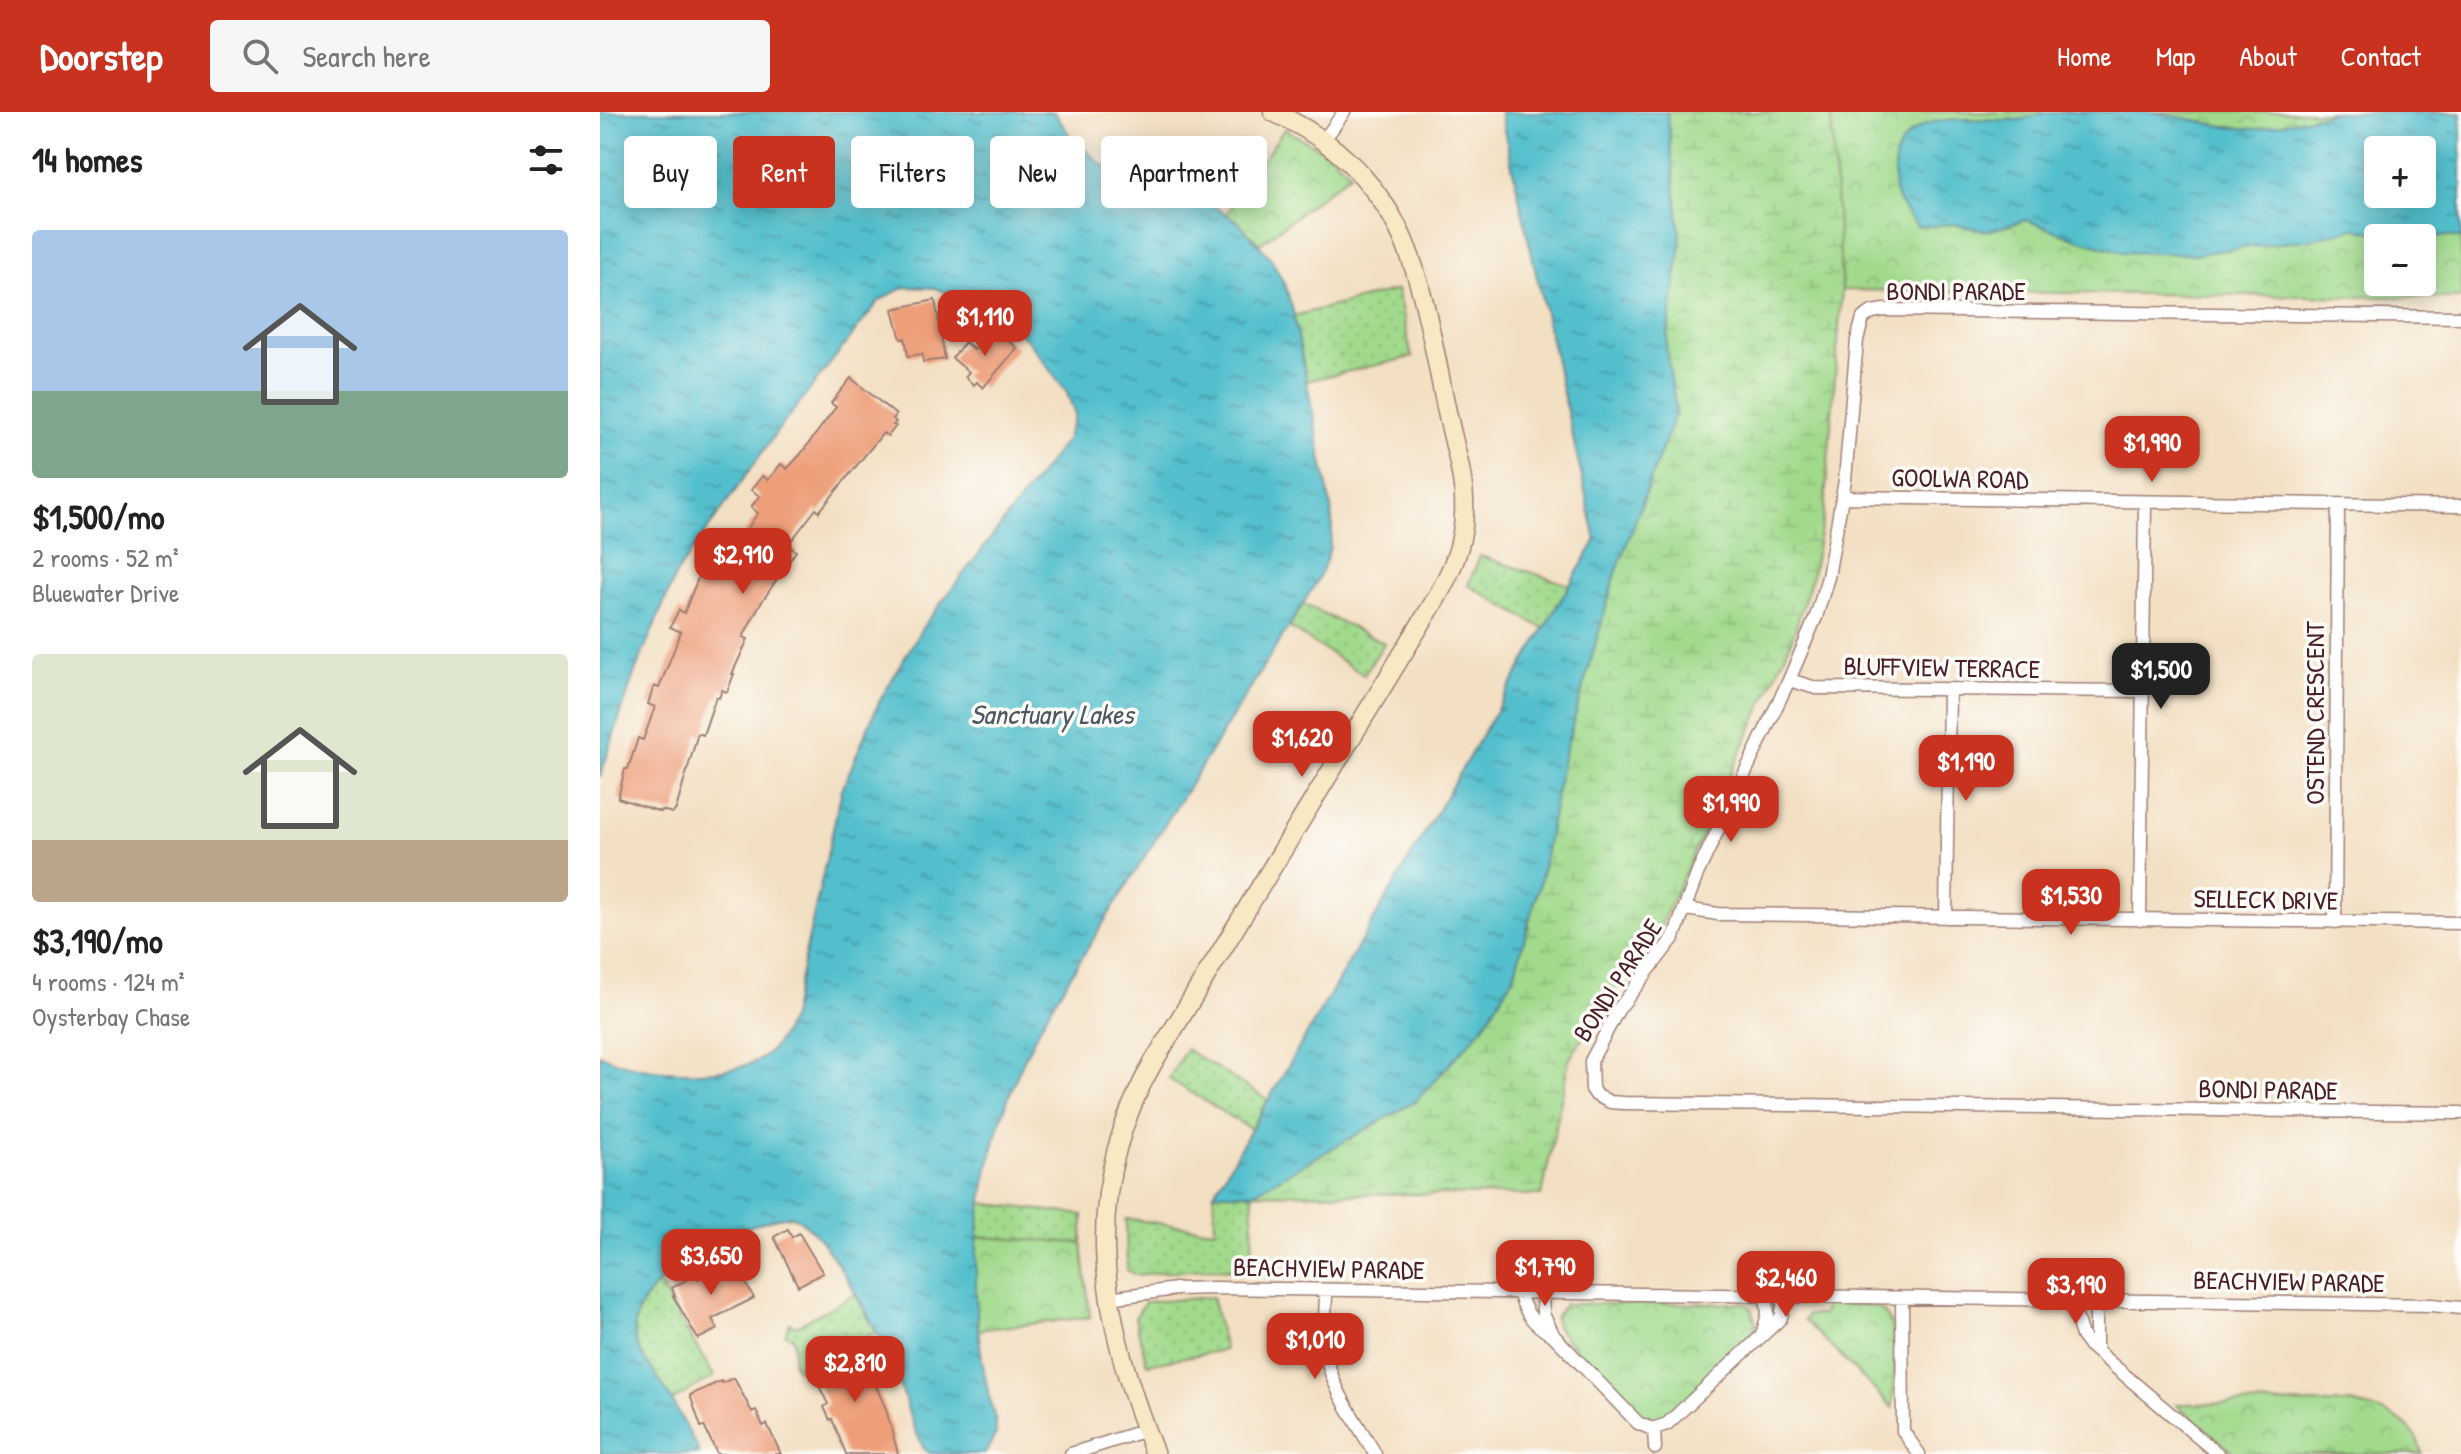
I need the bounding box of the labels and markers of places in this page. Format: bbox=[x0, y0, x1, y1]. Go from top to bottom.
pin: $1,110 bbox=[920, 290, 1050, 358]
pin: $1,990 bbox=[2087, 416, 2217, 484]
pin: $2,910 bbox=[678, 528, 808, 596]
pin: $1,500 bbox=[2096, 643, 2226, 711]
pin: $1,620 bbox=[1237, 711, 1367, 779]
pin: $1,190 bbox=[1901, 735, 2031, 803]
pin: $1,990 bbox=[1666, 776, 1796, 844]
pin: $1,530 bbox=[2006, 869, 2136, 937]
pin: $3,650 bbox=[646, 1229, 776, 1297]
pin: $1,790 bbox=[1480, 1240, 1610, 1308]
pin: $2,460 bbox=[1721, 1251, 1851, 1319]
pin: $3,190 bbox=[2011, 1258, 2141, 1326]
pin: $1,010 bbox=[1250, 1313, 1380, 1381]
pin: $2,810 bbox=[790, 1336, 920, 1404]

